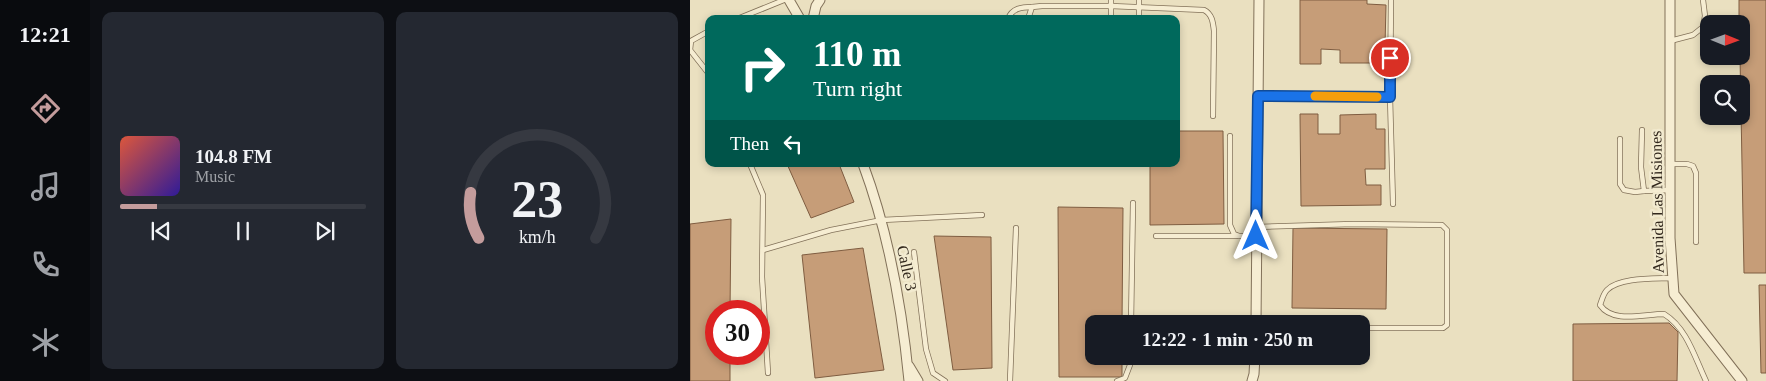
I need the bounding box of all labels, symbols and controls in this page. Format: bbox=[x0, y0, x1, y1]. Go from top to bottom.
north arrow bbox=[1700, 15, 1750, 65]
map controls bbox=[1700, 15, 1750, 125]
text: 12:21 bbox=[19, 22, 71, 47]
icon: right bbox=[730, 35, 795, 100]
text: 110 m bbox=[813, 35, 901, 74]
pin bbox=[1369, 37, 1411, 79]
icon: arrive bbox=[1376, 44, 1404, 72]
button: search bbox=[1700, 75, 1750, 125]
text: Turn right bbox=[813, 76, 902, 101]
icon: directions bbox=[28, 91, 63, 126]
icon: left bbox=[779, 130, 807, 158]
street label: Avenida Las Misiones bbox=[1647, 130, 1667, 274]
text: Then bbox=[730, 133, 769, 154]
text: 104.8 FM bbox=[195, 146, 272, 167]
text: Music bbox=[195, 168, 235, 185]
icon: music bbox=[28, 169, 63, 204]
text: 23 bbox=[511, 171, 563, 228]
position arrow bbox=[1229, 209, 1281, 261]
icon: previous bbox=[147, 217, 175, 245]
icon: pause bbox=[229, 217, 257, 245]
icon: next bbox=[311, 217, 339, 245]
text: km/h bbox=[519, 227, 555, 247]
street label: Calle 3 bbox=[894, 244, 920, 292]
icon: phone bbox=[28, 247, 63, 282]
speed limit sign: 30 bbox=[705, 300, 770, 365]
icon: climate bbox=[28, 325, 63, 360]
text: 12:22 · 1 min · 250 m bbox=[1142, 329, 1313, 350]

